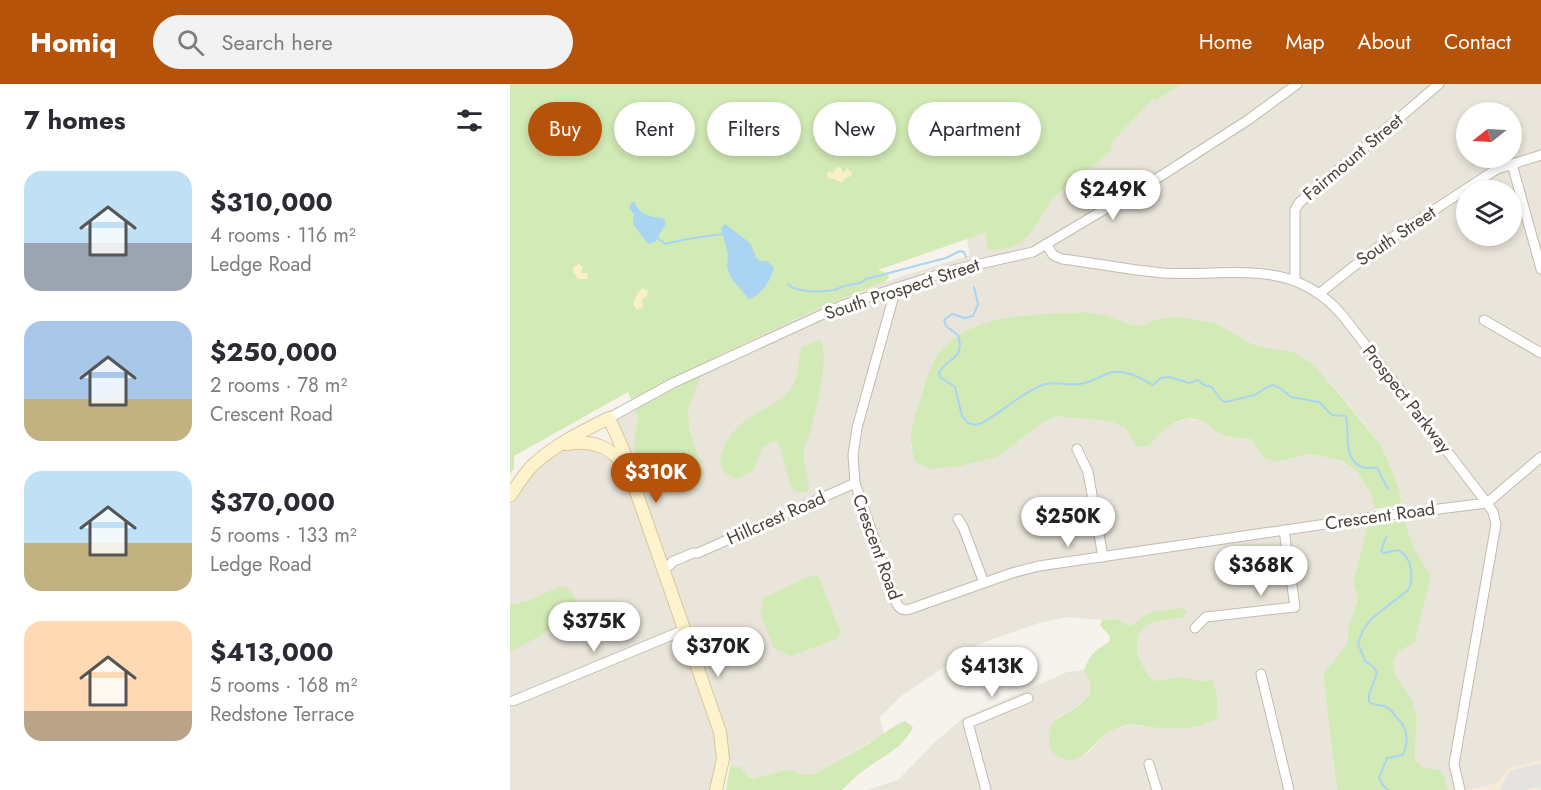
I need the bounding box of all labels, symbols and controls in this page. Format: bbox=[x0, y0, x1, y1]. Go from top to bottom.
search box bbox=[153, 15, 573, 69]
text: Homiq bbox=[30, 22, 117, 63]
icon: search bbox=[174, 26, 207, 59]
text: Search here bbox=[222, 26, 333, 58]
text: Home bbox=[1199, 27, 1252, 57]
text: Map bbox=[1285, 27, 1325, 57]
text: About bbox=[1358, 27, 1411, 57]
text: Contact bbox=[1444, 27, 1511, 57]
text: 7 homes bbox=[24, 101, 126, 139]
chip: Buy bbox=[528, 102, 602, 156]
chip: Rent bbox=[614, 102, 695, 156]
chip: Filters bbox=[707, 102, 801, 156]
chip: New bbox=[813, 102, 896, 156]
chip: Apartment bbox=[908, 102, 1041, 156]
north arrow bbox=[1456, 102, 1522, 168]
map controls bbox=[1456, 102, 1522, 246]
icon: filters bbox=[453, 104, 486, 137]
street label: Fairmount Street bbox=[1297, 107, 1409, 207]
pin: $249K bbox=[1071, 170, 1155, 221]
text: $249K bbox=[1080, 175, 1146, 204]
button: layers bbox=[1456, 180, 1522, 246]
text: $310,000 bbox=[210, 183, 333, 221]
icon: home bbox=[72, 195, 144, 267]
street label: South Street bbox=[1351, 199, 1442, 272]
text: 4 rooms · 116 m² bbox=[210, 221, 356, 250]
text: Ledge Road bbox=[210, 250, 312, 279]
street label: South Prospect Street bbox=[821, 251, 984, 326]
text: $250,000 bbox=[210, 333, 337, 371]
street label: Prospect Parkway bbox=[1356, 339, 1458, 459]
icon: home bbox=[72, 345, 144, 417]
text: 2 rooms · 78 m² bbox=[210, 371, 347, 400]
text: Crescent Road bbox=[210, 400, 333, 429]
pin: $310K bbox=[614, 453, 698, 504]
text: $310K bbox=[625, 458, 687, 487]
text: $370,000 bbox=[210, 483, 335, 521]
street label: Hillcrest Road bbox=[723, 485, 829, 551]
street label: Crescent Road bbox=[846, 491, 908, 603]
icon: home bbox=[72, 495, 144, 567]
street label: Crescent Road bbox=[1323, 495, 1437, 537]
pin: $250K bbox=[1026, 497, 1110, 548]
text: $250K bbox=[1035, 502, 1101, 531]
text: 5 rooms · 133 m² bbox=[210, 521, 357, 550]
pin: $368K bbox=[1219, 546, 1303, 597]
text: Ledge Road bbox=[210, 550, 312, 579]
text: $368K bbox=[1229, 551, 1293, 580]
pin: $375K bbox=[552, 602, 636, 653]
text: $375K bbox=[562, 607, 626, 636]
pin: $370K bbox=[676, 627, 760, 678]
text: $370K bbox=[686, 632, 750, 661]
text: $413,000 bbox=[210, 633, 333, 671]
icon: home bbox=[72, 645, 144, 717]
pin: $413K bbox=[950, 647, 1034, 698]
text: $413K bbox=[961, 652, 1023, 681]
text: 5 rooms · 168 m² bbox=[210, 671, 357, 700]
text: Redstone Terrace bbox=[210, 700, 354, 729]

